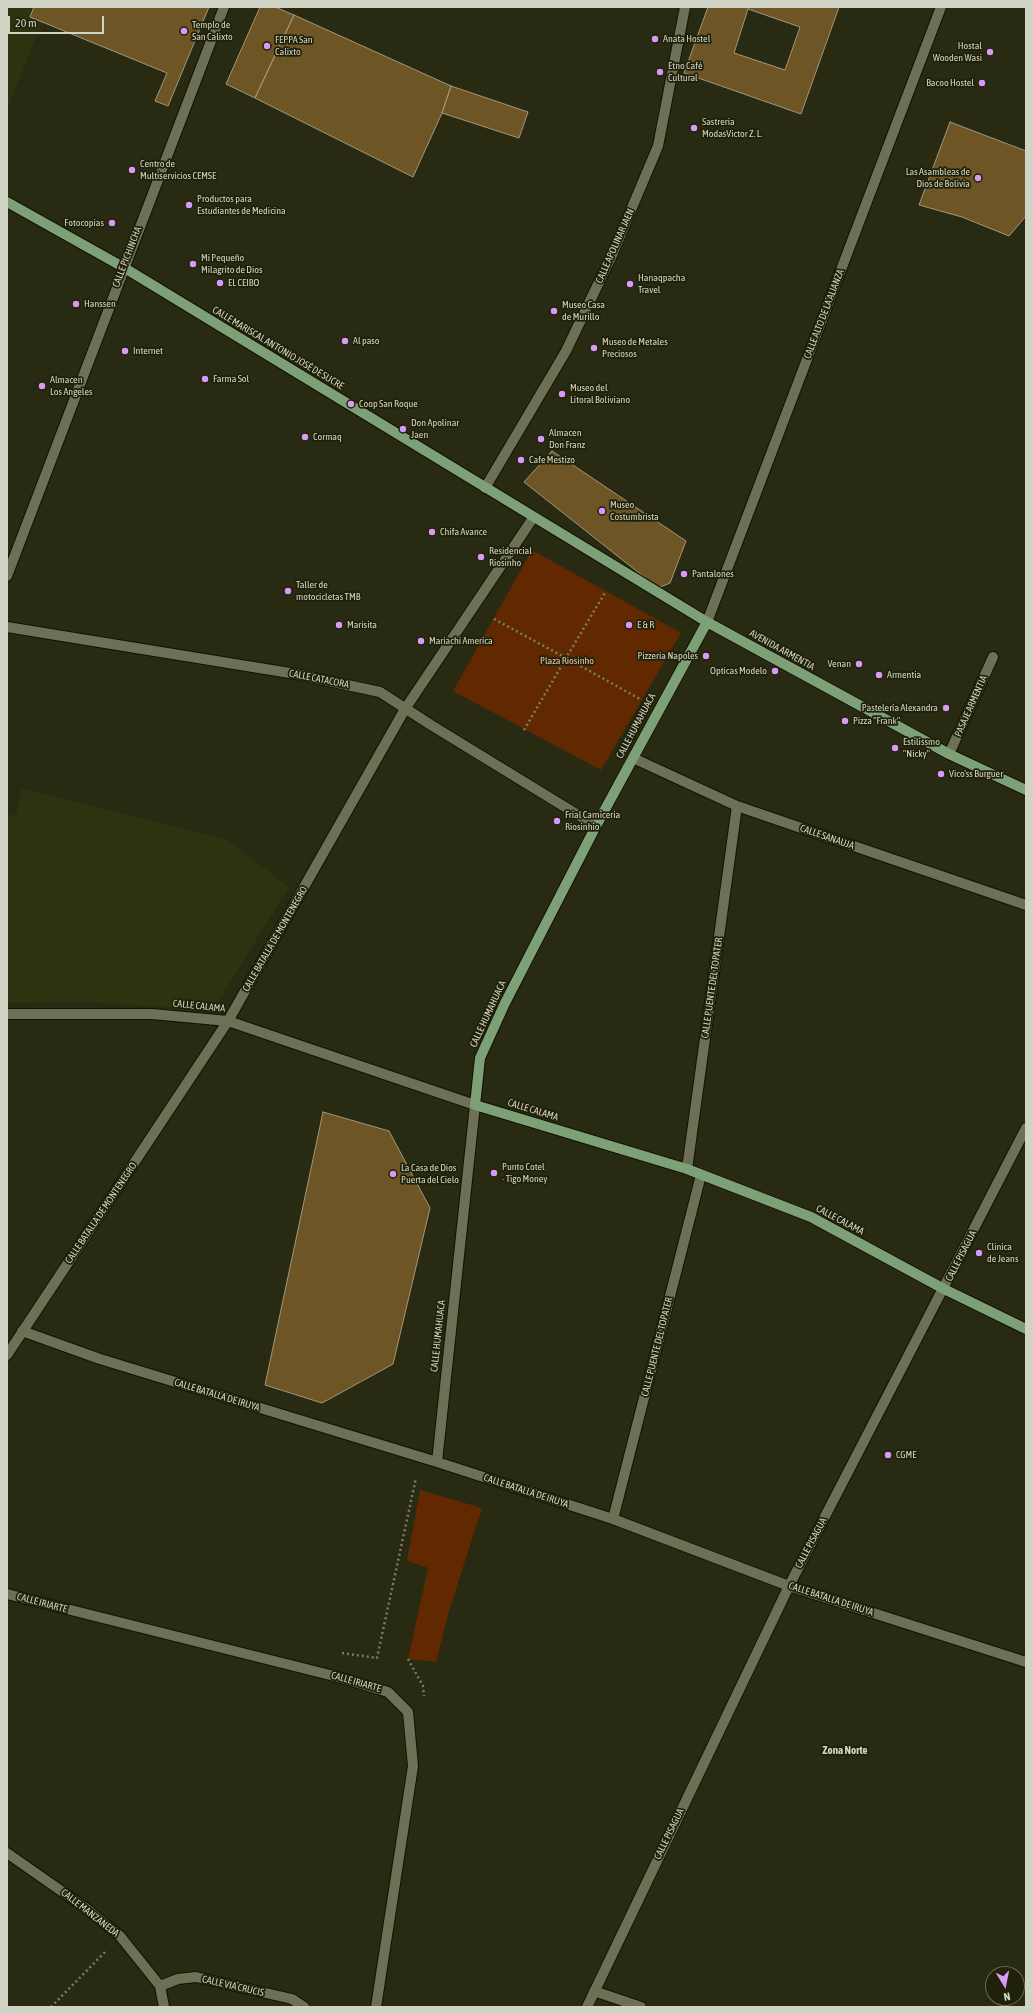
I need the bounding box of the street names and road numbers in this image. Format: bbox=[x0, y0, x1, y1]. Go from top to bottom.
street label: CALLE APOLINAR JAEN bbox=[593, 207, 637, 285]
street label: CALLE PICHINCHA bbox=[110, 225, 144, 289]
street label: CALLE ALTO DE LA ALIANZA bbox=[801, 268, 847, 360]
street label: CALLE MARISCAL ANTONIO JOSÉ DE SUCRE bbox=[210, 304, 346, 392]
street label: AVENIDA ARMENTIA bbox=[747, 627, 817, 673]
street label: CALLE CATACORA bbox=[288, 667, 350, 691]
street label: PASAJE ARMENTIA bbox=[952, 673, 990, 739]
street label: CALLE HUMAHUACA bbox=[614, 691, 658, 761]
street label: CALLE SANAUJA bbox=[798, 822, 856, 852]
street label: CALLE BATALLA DE MONTENEGRO bbox=[240, 884, 310, 994]
street label: CALLE PUENTE DEL TOPATER bbox=[699, 937, 725, 1039]
street label: CALLE HUMAHUACA bbox=[467, 979, 509, 1049]
street label: CALLE CALAMA bbox=[172, 997, 226, 1015]
street label: CALLE CALAMA bbox=[506, 1097, 560, 1123]
street label: CALLE BATALLA DE MONTENEGRO bbox=[63, 1160, 139, 1266]
street label: CALLE CALAMA bbox=[814, 1202, 866, 1238]
street label: CALLE PISAGUA bbox=[943, 1229, 979, 1283]
street label: CALLE PUENTE DEL TOPATER bbox=[639, 1296, 675, 1398]
street label: CALLE HUMAHUACA bbox=[428, 1300, 448, 1372]
street label: CALLE BATALLA DE IRUYA bbox=[173, 1376, 261, 1414]
street label: CALLE BATALLA DE IRUYA bbox=[482, 1472, 570, 1510]
street label: CALLE PISAGUA bbox=[793, 1516, 829, 1570]
street label: CALLE BATALLA DE IRUYA bbox=[787, 1580, 875, 1618]
street label: CALLE IRIARTE bbox=[16, 1591, 68, 1615]
street label: CALLE IRIARTE bbox=[330, 1669, 382, 1695]
street label: CALLE PISAGUA bbox=[651, 1806, 687, 1862]
street label: CALLE MANZANEDA bbox=[59, 1887, 121, 1939]
street label: CALLE VIA CRUCIS bbox=[201, 1973, 265, 1999]

